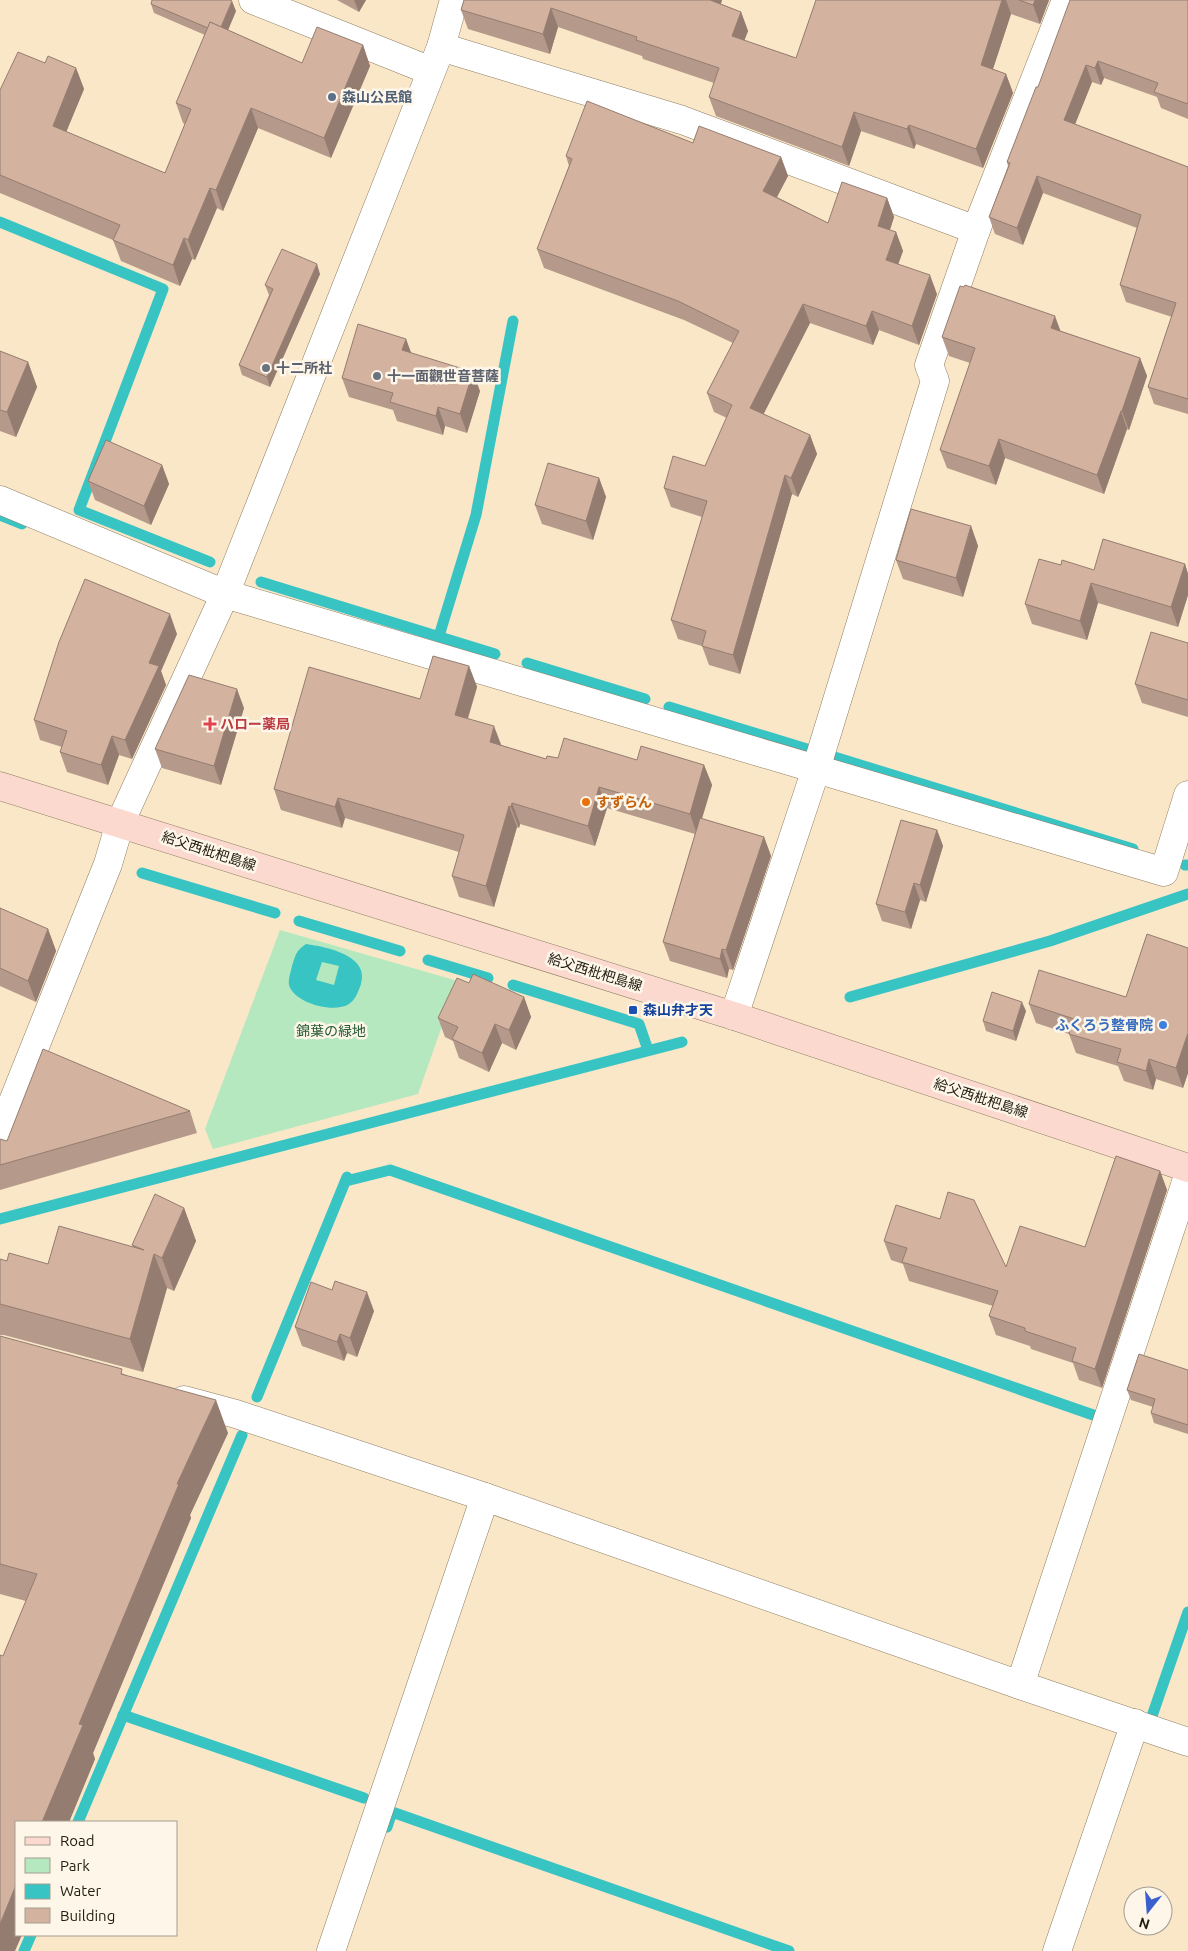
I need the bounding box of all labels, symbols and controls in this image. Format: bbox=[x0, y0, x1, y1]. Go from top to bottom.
place label: 森山公民館 bbox=[342, 89, 412, 105]
marker: 森山公民館 bbox=[326, 91, 338, 103]
place label: 十二所社 bbox=[276, 360, 332, 376]
marker: 十二所社 bbox=[260, 362, 272, 374]
place label: 十一面觀世音菩薩 bbox=[387, 368, 499, 384]
marker: 十一面觀世音菩薩 bbox=[371, 370, 383, 382]
place label: ハロー薬局 bbox=[220, 716, 290, 732]
marker: ハロー薬局 bbox=[204, 718, 216, 730]
place label: すずらん bbox=[596, 794, 652, 810]
marker: すずらん bbox=[580, 796, 592, 808]
street label: 給父西枇杷島線 bbox=[160, 828, 258, 874]
street label: 給父西枇杷島線 bbox=[546, 950, 644, 994]
place label: 森山弁才天 bbox=[643, 1002, 713, 1018]
marker: 森山弁才天 bbox=[627, 1004, 639, 1016]
place label: ふくろう整骨院 bbox=[1055, 1017, 1153, 1033]
marker: ふくろう整骨院 bbox=[1157, 1019, 1169, 1031]
park label: 錦葉の緑地 bbox=[296, 1023, 366, 1039]
street label: 給父西枇杷島線 bbox=[932, 1075, 1030, 1121]
legend bbox=[15, 1821, 178, 1936]
text: Road bbox=[60, 1832, 95, 1849]
text: Park bbox=[60, 1857, 90, 1874]
text: Water bbox=[60, 1882, 101, 1899]
north arrow bbox=[1123, 1886, 1173, 1936]
text: Building bbox=[60, 1907, 115, 1924]
text: N bbox=[1137, 1914, 1152, 1933]

